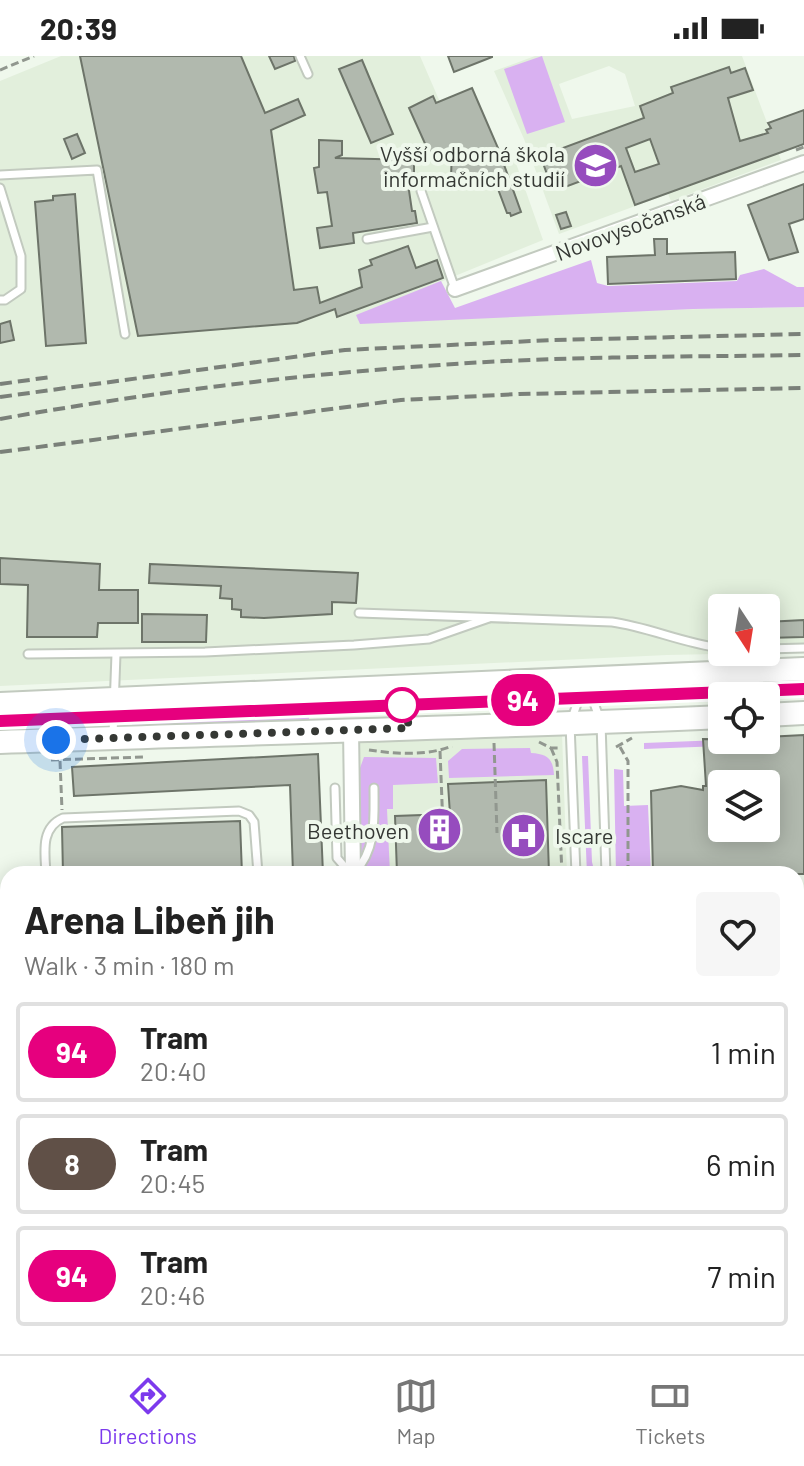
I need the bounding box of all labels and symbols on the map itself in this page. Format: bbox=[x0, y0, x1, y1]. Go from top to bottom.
place label: Vyšší odborná škola informačních studií bbox=[380, 140, 565, 191]
school or university icon: Vyšší odborná škola informačních studií bbox=[572, 142, 620, 190]
street label: Novovysočanská bbox=[551, 187, 709, 265]
north arrow bbox=[708, 594, 780, 666]
line badge: 94 bbox=[487, 674, 559, 726]
unlabelled marker bbox=[385, 688, 419, 722]
your location bbox=[36, 720, 76, 760]
building icon: Beethoven bbox=[416, 806, 464, 854]
hospital icon: Iscare bbox=[500, 811, 548, 859]
place label: Beethoven bbox=[307, 817, 409, 843]
place label: Iscare bbox=[555, 822, 614, 848]

